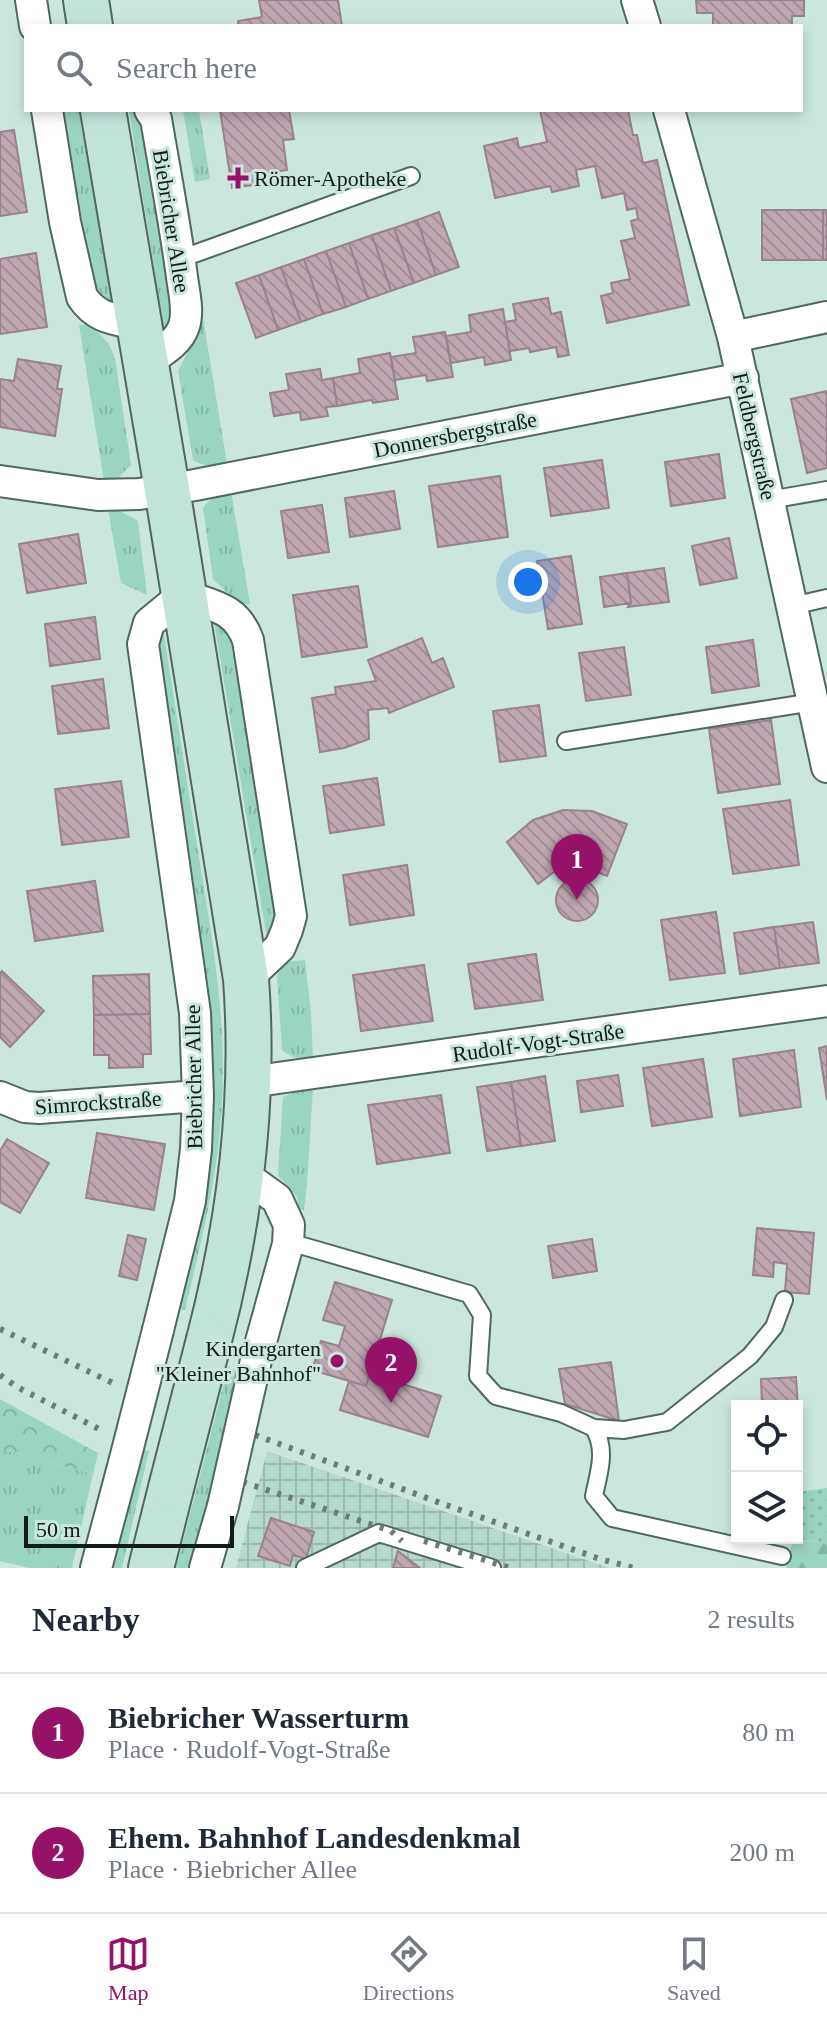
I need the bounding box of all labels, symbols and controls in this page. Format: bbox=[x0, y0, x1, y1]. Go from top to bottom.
search box bbox=[24, 24, 803, 112]
icon: search bbox=[52, 46, 96, 90]
text: Search here bbox=[116, 51, 257, 84]
street label: Biebricher Allee bbox=[148, 148, 195, 295]
place label: Römer-Apotheke bbox=[254, 166, 406, 191]
marker: Römer-Apotheke bbox=[229, 169, 247, 187]
street label: Feldbergstraße bbox=[728, 370, 781, 502]
street label: Donnersbergstraße bbox=[371, 406, 539, 463]
your location bbox=[508, 562, 548, 602]
pin: 1 bbox=[551, 834, 603, 900]
street label: Biebricher Allee bbox=[180, 1004, 207, 1150]
street label: Rudolf-Vogt-Straße bbox=[451, 1018, 626, 1067]
street label: Simrockstraße bbox=[34, 1086, 162, 1119]
place label: Kindergarten "Kleiner Bahnhof" bbox=[156, 1336, 321, 1386]
pin: 2 bbox=[365, 1337, 417, 1403]
marker: Kindergarten "Kleiner Bahnhof" bbox=[328, 1352, 346, 1370]
map controls bbox=[731, 1400, 803, 1544]
button: locate bbox=[731, 1400, 803, 1472]
button: layers bbox=[731, 1472, 803, 1544]
scale bar bbox=[24, 1512, 234, 1548]
text: 50 m bbox=[36, 1517, 81, 1542]
text: Nearby bbox=[32, 1601, 140, 1638]
text: 2 results bbox=[708, 1605, 795, 1634]
text: Biebricher Wasserturm bbox=[108, 1701, 409, 1734]
text: 1 bbox=[52, 1718, 65, 1747]
text: 80 m bbox=[742, 1718, 795, 1747]
text: Place · Rudolf-Vogt-Straße bbox=[108, 1735, 391, 1764]
text: Ehem. Bahnhof Landesdenkmal bbox=[108, 1821, 521, 1854]
text: 2 bbox=[52, 1838, 65, 1867]
text: 200 m bbox=[729, 1838, 795, 1867]
text: Place · Biebricher Allee bbox=[108, 1855, 357, 1884]
tab: Map bbox=[106, 1932, 150, 2006]
tab: Directions bbox=[363, 1932, 454, 2006]
tab: Saved bbox=[667, 1932, 721, 2006]

